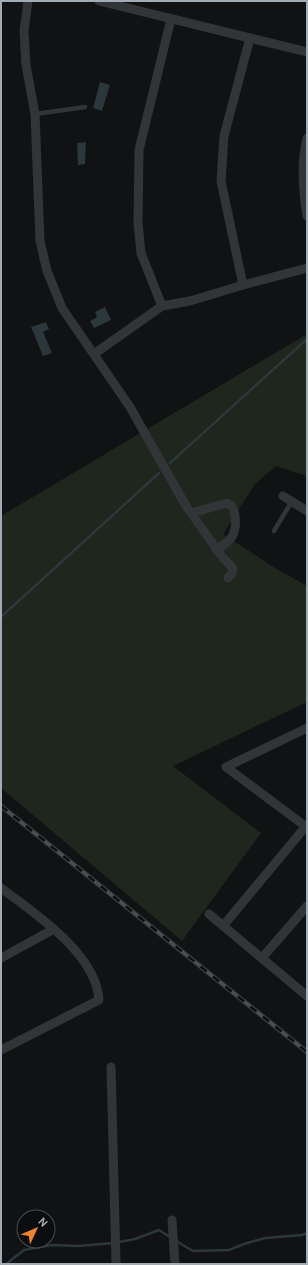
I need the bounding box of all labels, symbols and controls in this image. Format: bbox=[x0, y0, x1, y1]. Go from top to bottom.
north arrow bbox=[16, 1209, 56, 1249]
text: N bbox=[35, 1215, 50, 1230]

